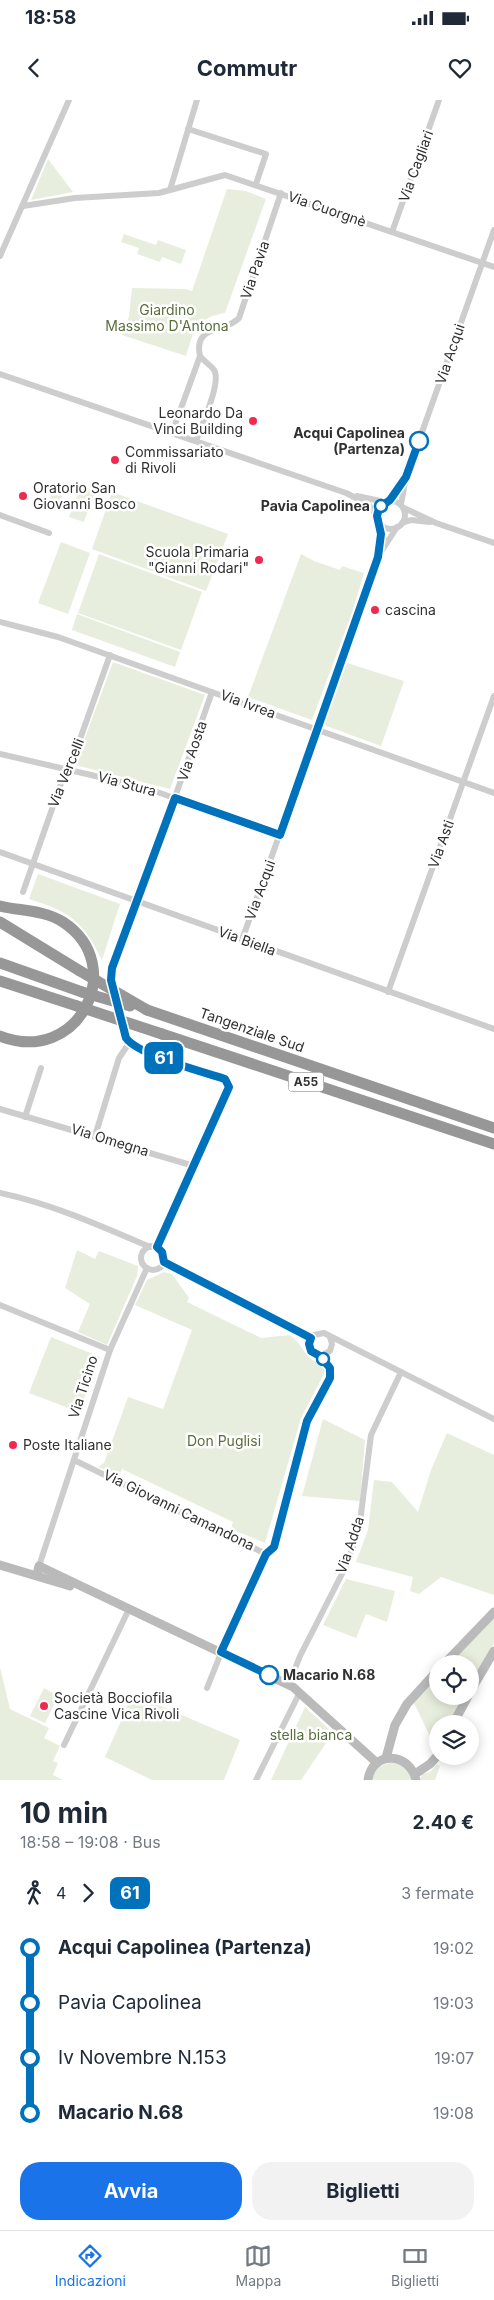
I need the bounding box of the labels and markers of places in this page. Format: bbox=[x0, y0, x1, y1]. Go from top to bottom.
place label: Leonardo Da Vinci Building bbox=[153, 404, 243, 437]
marker: Leonardo Da Vinci Building bbox=[247, 415, 259, 427]
place label: Acqui Capolinea (Partenza) bbox=[293, 424, 405, 457]
marker: Acqui Capolinea (Partenza) bbox=[409, 431, 429, 451]
place label: Commissariato di Rivoli bbox=[125, 443, 224, 476]
marker: Commissariato di Rivoli bbox=[109, 454, 121, 466]
place label: Oratorio San Giovanni Bosco bbox=[33, 479, 136, 512]
marker: Oratorio San Giovanni Bosco bbox=[17, 490, 29, 502]
place label: Pavia Capolinea bbox=[261, 497, 370, 514]
marker: Pavia Capolinea bbox=[374, 499, 388, 513]
place label: Scuola Primaria "Gianni Rodari" bbox=[145, 543, 249, 576]
marker: Scuola Primaria "Gianni Rodari" bbox=[253, 554, 265, 566]
place label: cascina bbox=[385, 601, 436, 618]
marker: cascina bbox=[369, 604, 381, 616]
unlabelled marker bbox=[316, 1352, 330, 1366]
place label: Poste Italiane bbox=[23, 1436, 112, 1453]
marker: Poste Italiane bbox=[7, 1439, 19, 1451]
marker: Macario N.68 bbox=[259, 1665, 279, 1685]
place label: Macario N.68 bbox=[283, 1666, 375, 1683]
place label: Società Bocciofila Cascine Vica Rivoli bbox=[54, 1689, 179, 1722]
marker: Società Bocciofila Cascine Vica Rivoli bbox=[38, 1700, 50, 1712]

